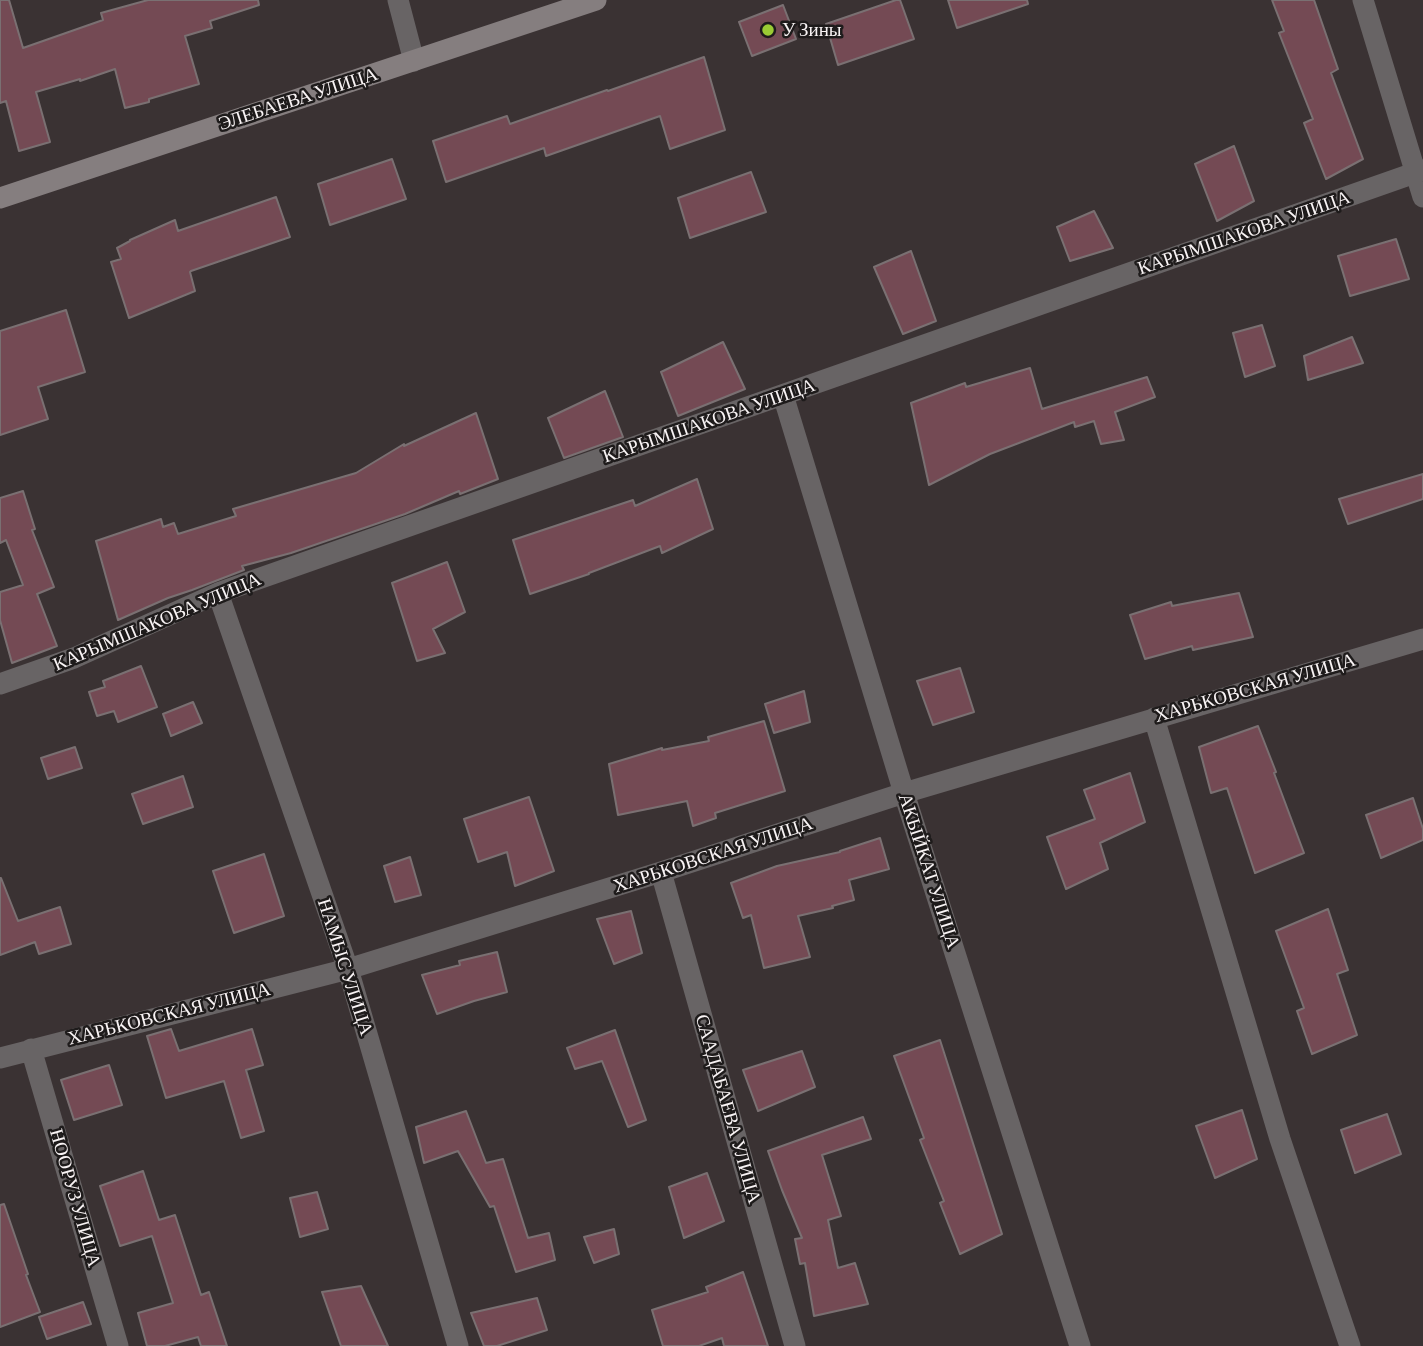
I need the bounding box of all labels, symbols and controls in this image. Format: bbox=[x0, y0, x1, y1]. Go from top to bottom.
place label: У Зины bbox=[782, 19, 842, 41]
marker: У Зины bbox=[760, 22, 776, 38]
street label: ЭЛЕБАЕВА УЛИЦА bbox=[216, 63, 380, 135]
street label: КАРЫМШАКОВА УЛИЦА bbox=[1135, 186, 1353, 280]
street label: КАРЫМШАКОВА УЛИЦА bbox=[600, 374, 818, 468]
street label: КАРЫМШАКОВА УЛИЦА bbox=[50, 568, 264, 676]
street label: ХАРЬКОВСКАЯ УЛИЦА bbox=[1152, 648, 1358, 728]
street label: АКЫЙКАТ УЛИЦА bbox=[893, 790, 965, 952]
street label: ХАРЬКОВСКАЯ УЛИЦА bbox=[610, 812, 816, 898]
street label: НАМЫС УЛИЦА bbox=[312, 896, 378, 1038]
street label: ХАРЬКОВСКАЯ УЛИЦА bbox=[65, 978, 273, 1050]
street label: СААДАБАЕВА УЛИЦА bbox=[690, 1012, 766, 1206]
street label: НООРУЗ УЛИЦА bbox=[44, 1126, 106, 1270]

